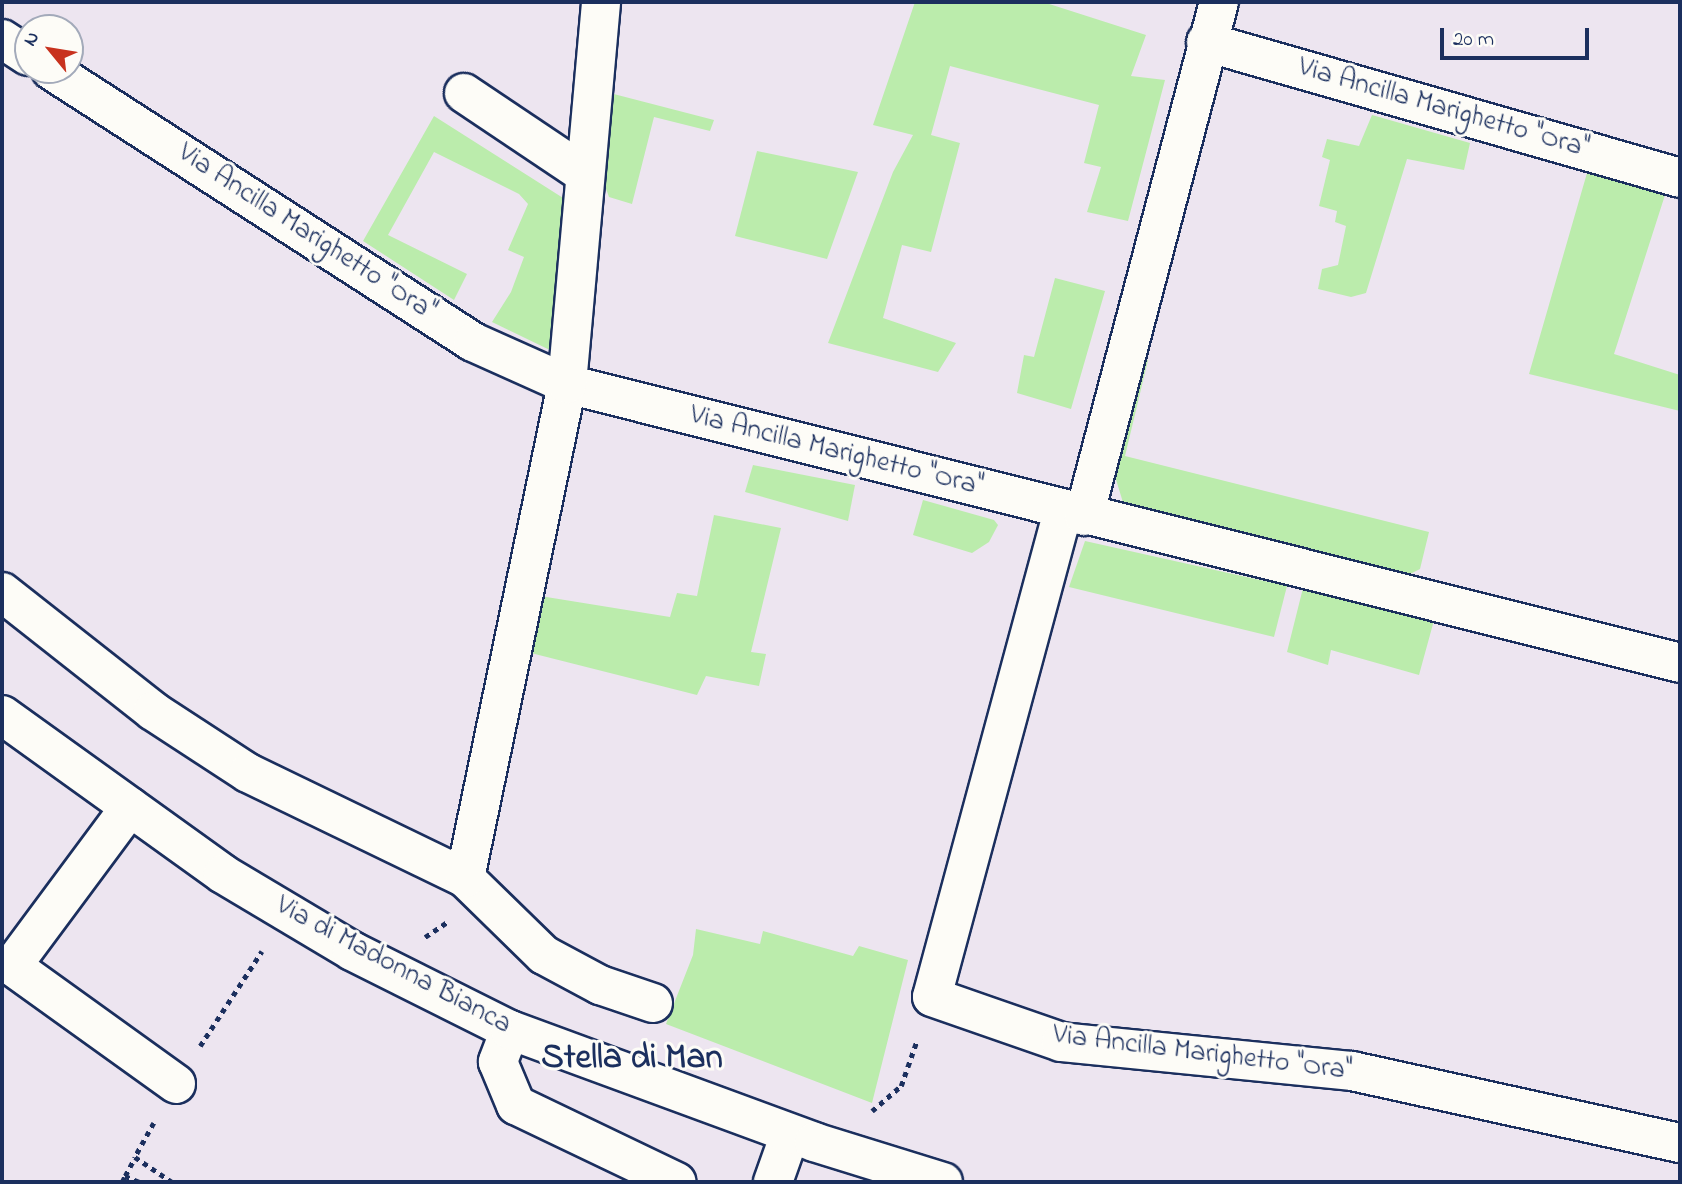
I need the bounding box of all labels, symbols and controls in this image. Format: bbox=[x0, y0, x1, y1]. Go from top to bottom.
north arrow bbox=[14, 14, 84, 84]
scale bar bbox=[1444, 14, 1593, 58]
text: 20 m bbox=[1453, 25, 1494, 55]
text: N bbox=[17, 27, 47, 52]
street label: Via Ancilla Marighetto "Ora" bbox=[1294, 51, 1592, 167]
street label: Via Ancilla Marighetto "Ora" bbox=[171, 137, 441, 329]
street label: Via Ancilla Marighetto "Ora" bbox=[686, 399, 986, 505]
street label: Via di Madonna Bianca bbox=[269, 890, 517, 1042]
street label: Via Ancilla Marighetto "Ora" bbox=[1051, 1019, 1353, 1089]
district label: Stella di Man bbox=[541, 1038, 723, 1080]

